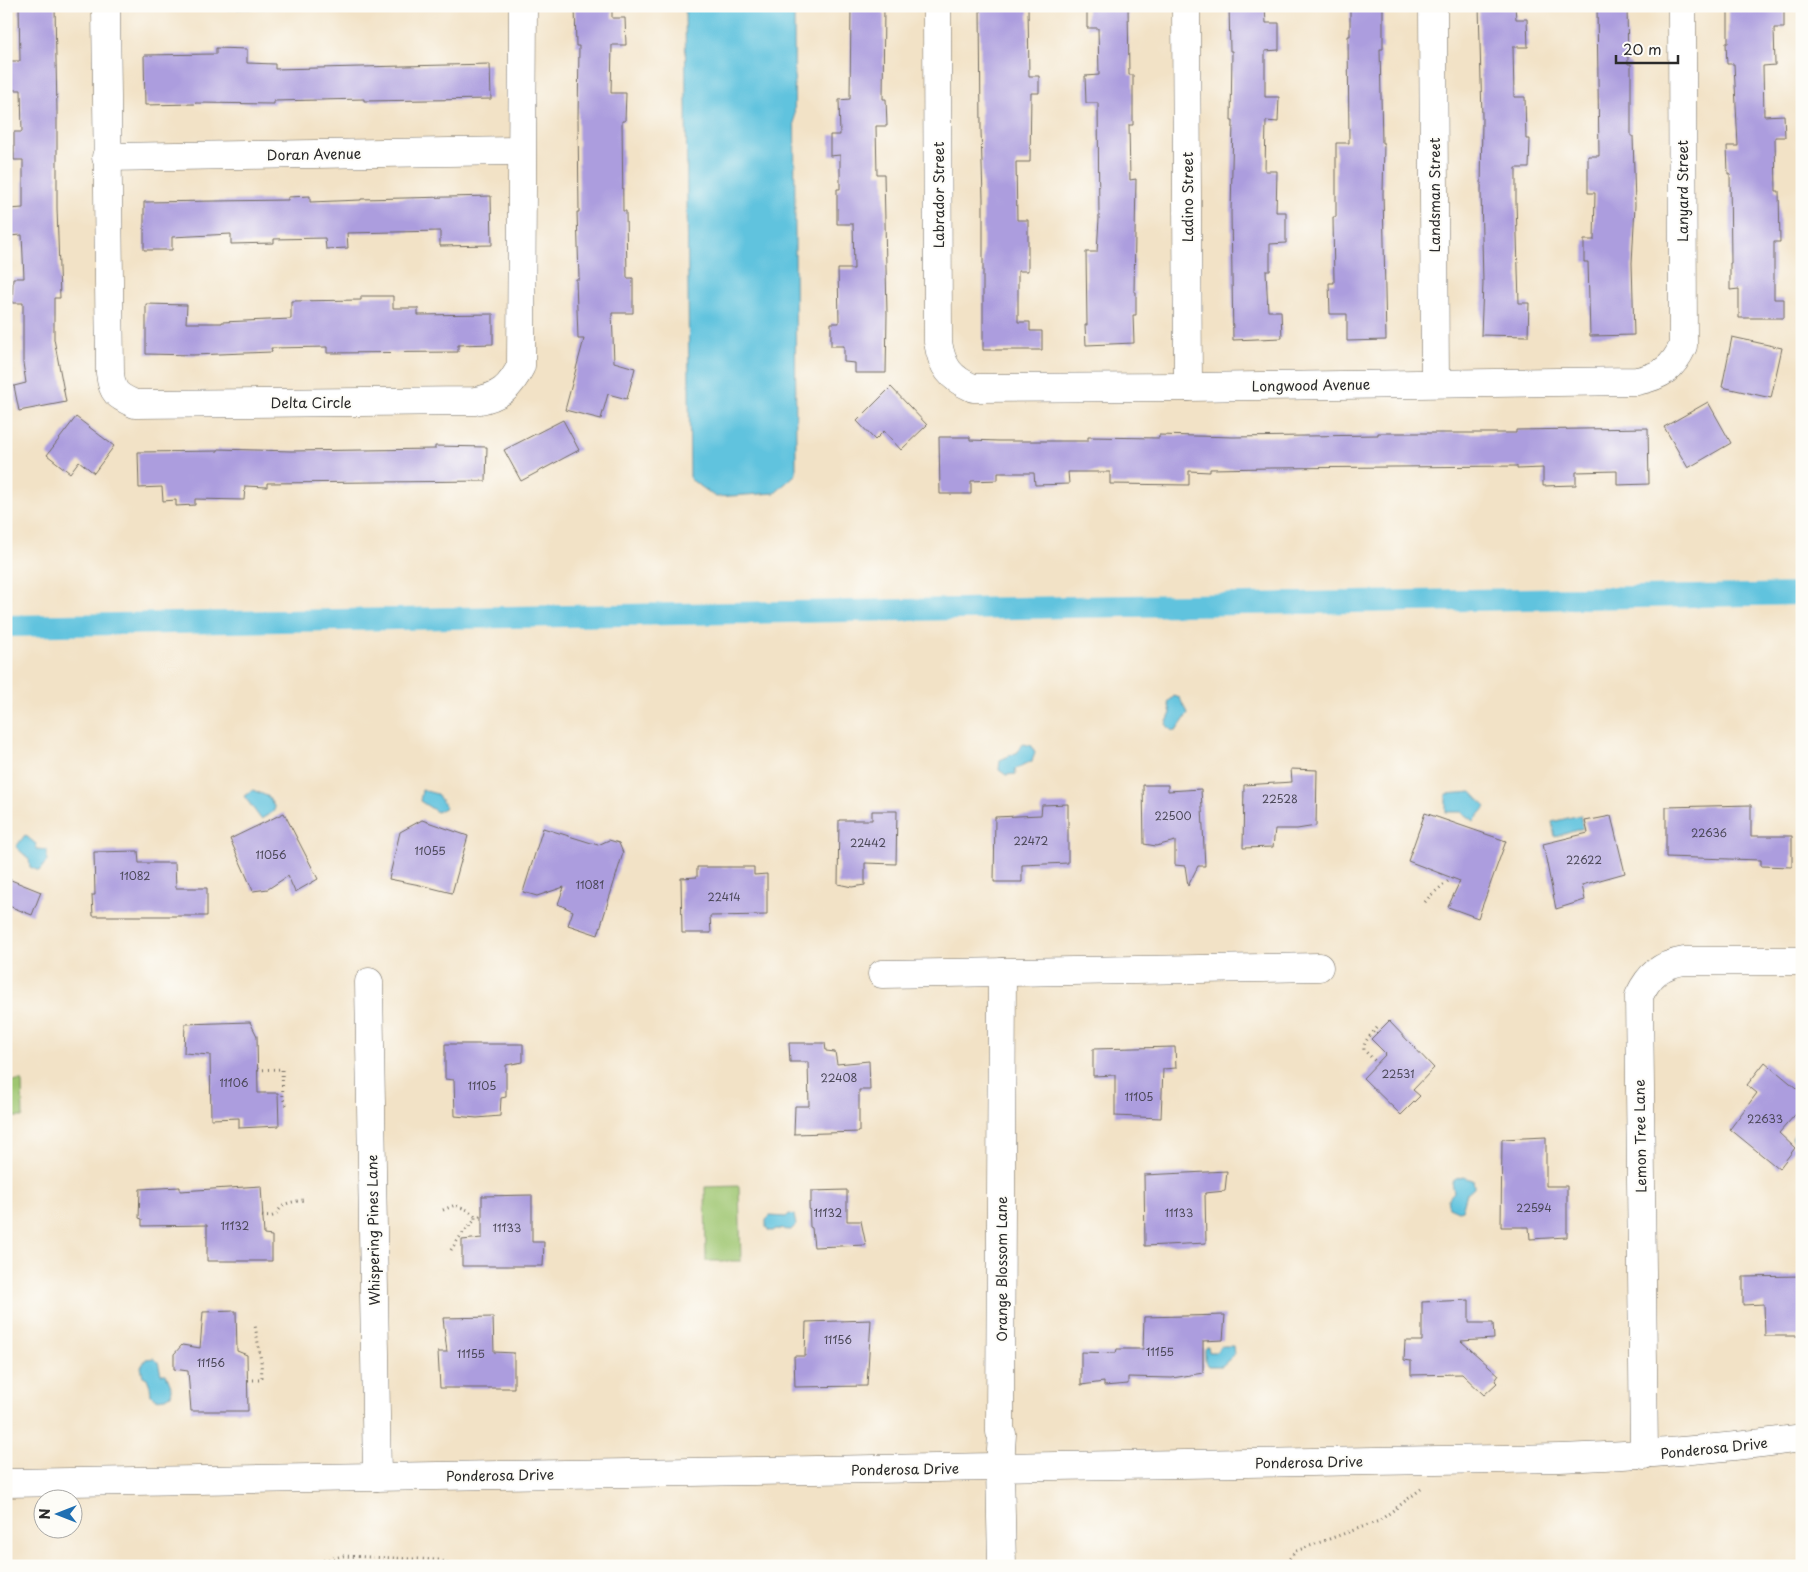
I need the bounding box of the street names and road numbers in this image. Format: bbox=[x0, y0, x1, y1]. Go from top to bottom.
street label: Landsman Street bbox=[1424, 137, 1445, 253]
street label: Lanyard Street bbox=[1672, 140, 1693, 242]
street label: Labrador Street bbox=[928, 141, 949, 248]
street label: Doran Avenue bbox=[267, 143, 362, 165]
street label: Ladino Street bbox=[1177, 152, 1198, 242]
street label: Longwood Avenue bbox=[1251, 373, 1371, 397]
street label: Delta Circle bbox=[270, 392, 352, 413]
street label: Lemon Tree Lane bbox=[1629, 1079, 1651, 1193]
street label: Whispering Pines Lane bbox=[361, 1154, 385, 1305]
street label: Orange Blossom Lane bbox=[991, 1196, 1012, 1342]
street label: Ponderosa Drive bbox=[1659, 1432, 1769, 1464]
street label: Ponderosa Drive bbox=[1255, 1451, 1363, 1473]
street label: Ponderosa Drive bbox=[851, 1458, 959, 1480]
street label: Ponderosa Drive bbox=[446, 1464, 554, 1486]

